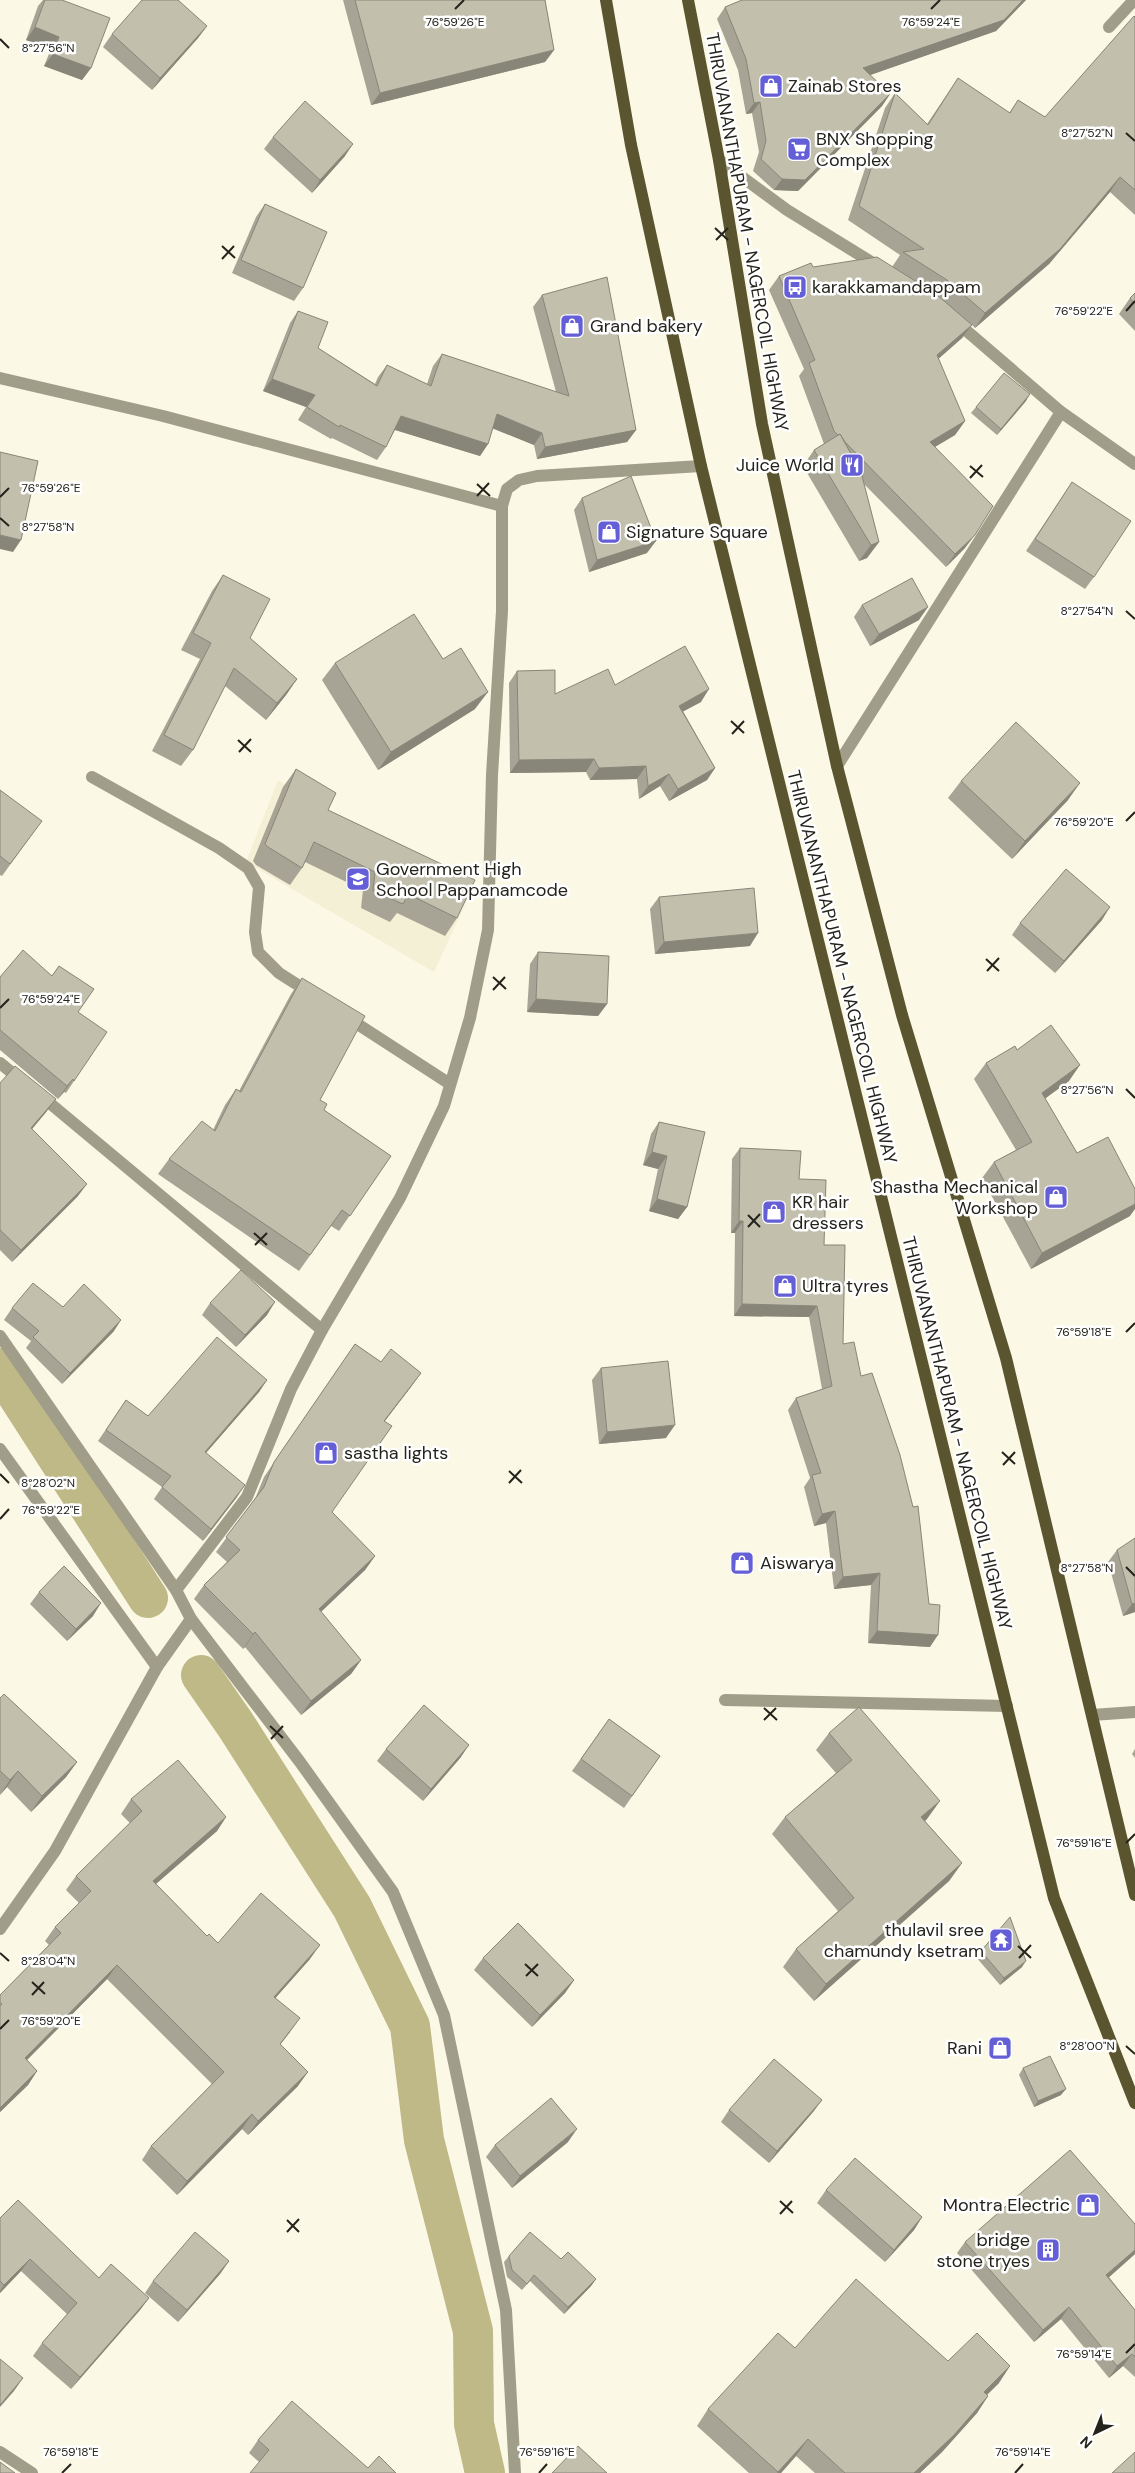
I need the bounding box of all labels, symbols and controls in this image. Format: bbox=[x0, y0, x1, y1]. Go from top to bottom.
text: 76°59'26"E bbox=[426, 14, 485, 30]
text: 76°59'24"E bbox=[902, 14, 960, 30]
street label: THIRUVANANTHAPURAM - NAGERCOIL HIGHWAY bbox=[700, 31, 794, 434]
text: 8°27'56"N bbox=[21, 40, 75, 56]
shop icon: Zainab Stores bbox=[758, 73, 784, 99]
place label: Zainab Stores bbox=[788, 74, 902, 98]
text: 8°27'52"N bbox=[1061, 125, 1113, 141]
place label: BNX Shopping Complex bbox=[816, 127, 934, 172]
supermarket icon: BNX Shopping Complex bbox=[786, 136, 812, 162]
bus stop icon: karakkamandappam bbox=[782, 274, 808, 300]
place label: karakkamandappam bbox=[812, 275, 981, 299]
text: 76°59'22"E bbox=[1055, 303, 1113, 319]
shop icon: Grand bakery bbox=[559, 313, 585, 339]
place label: Grand bakery bbox=[590, 314, 703, 338]
restaurant icon: Juice World bbox=[839, 452, 865, 478]
place label: Juice World bbox=[736, 453, 834, 477]
text: 76°59'26"E bbox=[22, 480, 81, 496]
text: 8°27'58"N bbox=[22, 519, 74, 535]
shop icon: Signature Square bbox=[596, 519, 622, 545]
place label: Signature Square bbox=[626, 520, 768, 544]
text: 8°27'54"N bbox=[1061, 603, 1113, 619]
street label: THIRUVANANTHAPURAM - NAGERCOIL HIGHWAY bbox=[781, 768, 903, 1167]
text: 76°59'20"E bbox=[1054, 814, 1114, 830]
place label: Government High School Pappanamcode bbox=[376, 857, 568, 902]
school or university icon: Government High School Pappanamcode bbox=[345, 866, 371, 892]
text: 76°59'24"E bbox=[22, 991, 80, 1007]
text: 8°27'56"N bbox=[1060, 1082, 1114, 1098]
place label: Shastha Mechanical Workshop bbox=[872, 1175, 1038, 1220]
shop icon: Shastha Mechanical Workshop bbox=[1043, 1184, 1069, 1210]
place label: KR hair dressers bbox=[792, 1190, 864, 1235]
shop icon: KR hair dressers bbox=[761, 1199, 787, 1225]
street label: THIRUVANANTHAPURAM - NAGERCOIL HIGHWAY bbox=[896, 1234, 1018, 1633]
shop icon: Ultra tyres bbox=[772, 1273, 798, 1299]
place label: Ultra tyres bbox=[802, 1274, 889, 1298]
text: 76°59'18"E bbox=[1056, 1324, 1112, 1340]
shop icon: sastha lights bbox=[313, 1440, 339, 1466]
place label: sastha lights bbox=[344, 1441, 448, 1465]
text: 8°28'02"N bbox=[21, 1475, 75, 1491]
text: 76°59'22"E bbox=[22, 1502, 80, 1518]
shop icon: Aiswarya bbox=[729, 1550, 755, 1576]
place label: Aiswarya bbox=[760, 1551, 834, 1575]
text: 8°27'58"N bbox=[1061, 1560, 1113, 1576]
text: 76°59'16"E bbox=[1056, 1835, 1112, 1851]
place label: thulavil sree chamundy ksetram bbox=[824, 1918, 984, 1963]
temple icon: thulavil sree chamundy ksetram bbox=[988, 1927, 1014, 1953]
text: 8°28'04"N bbox=[21, 1953, 75, 1969]
text: 76°59'20"E bbox=[21, 2013, 81, 2029]
shop icon: Rani bbox=[987, 2035, 1013, 2061]
place label: Rani bbox=[947, 2036, 982, 2060]
text: 8°28'00"N bbox=[1059, 2038, 1115, 2054]
shop icon: Montra Electric bbox=[1075, 2192, 1101, 2218]
place label: Montra Electric bbox=[943, 2193, 1070, 2217]
place label: bridge stone tryes bbox=[936, 2228, 1030, 2273]
building icon: bridge stone tryes bbox=[1035, 2237, 1061, 2263]
text: 76°59'14"E bbox=[1056, 2346, 1112, 2362]
north arrow bbox=[1070, 2408, 1120, 2458]
text: N bbox=[1076, 2432, 1096, 2453]
text: 76°59'18"E bbox=[43, 2444, 99, 2460]
text: 76°59'16"E bbox=[519, 2444, 575, 2460]
text: 76°59'14"E bbox=[995, 2444, 1051, 2460]

